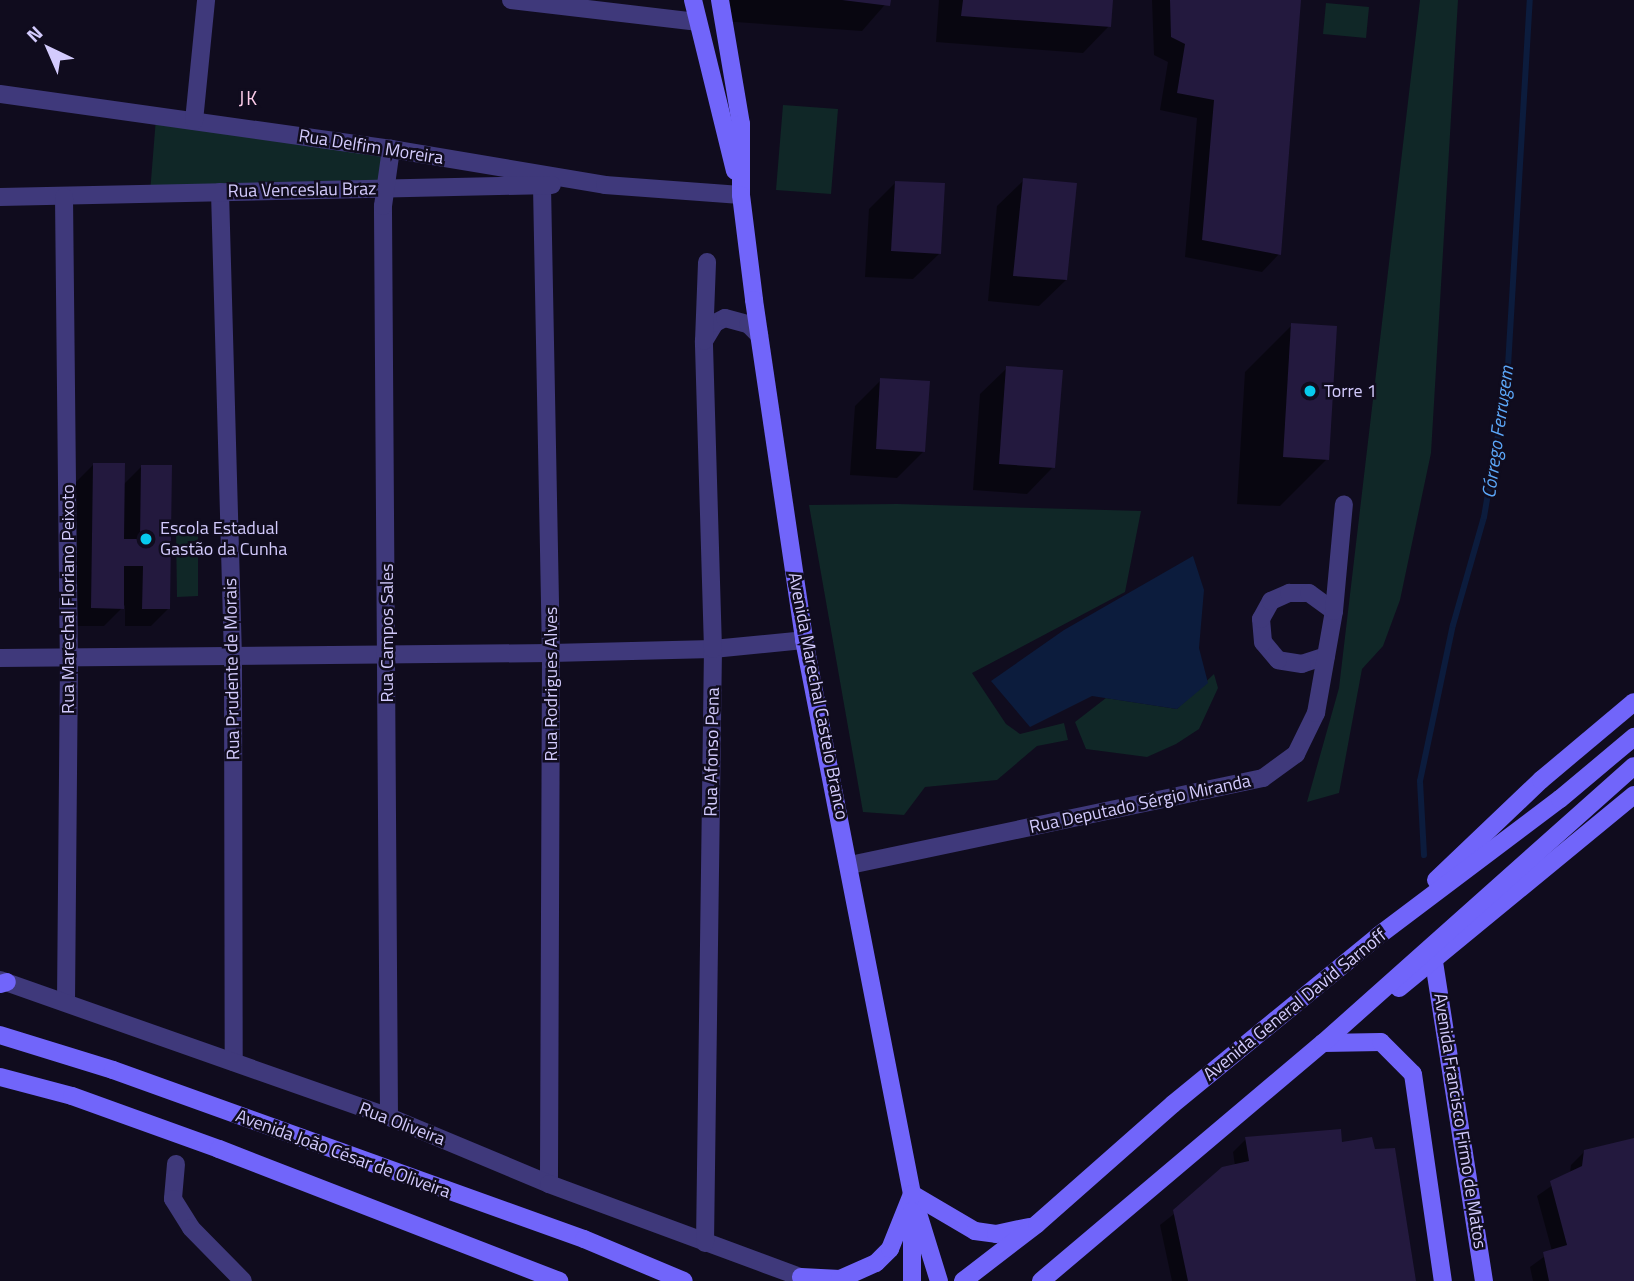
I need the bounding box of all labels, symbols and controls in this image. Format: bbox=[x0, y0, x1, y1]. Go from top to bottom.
north arrow bbox=[14, 14, 84, 84]
text: N bbox=[19, 19, 49, 49]
district label: JK bbox=[239, 87, 259, 109]
street label: Rua Delfim Moreira bbox=[297, 125, 445, 169]
street label: Rua Venceslau Braz bbox=[228, 178, 376, 202]
water label: Córrego Ferrugem bbox=[1476, 364, 1518, 500]
place label: Torre 1 bbox=[1324, 380, 1377, 402]
marker: Torre 1 bbox=[1302, 383, 1318, 399]
street label: Rua Marechal Floriano Peixoto bbox=[57, 484, 79, 714]
place label: Escola Estadual Gastão da Cunha bbox=[160, 518, 287, 560]
marker: Escola Estadual Gastão da Cunha bbox=[138, 531, 154, 547]
street label: Rua Campos Sales bbox=[376, 563, 398, 703]
street label: Avenida Marechal Castelo Branco bbox=[783, 571, 853, 821]
street label: Rua Prudente de Morais bbox=[220, 578, 244, 760]
street label: Rua Rodrigues Alves bbox=[540, 607, 562, 761]
street label: Rua Afonso Pena bbox=[700, 687, 724, 817]
street label: Rua Deputado Sérgio Miranda bbox=[1027, 770, 1253, 838]
street label: Avenida General David Sarnoff bbox=[1199, 925, 1391, 1085]
street label: Avenida Francisco Firmo de Matos bbox=[1429, 992, 1491, 1250]
street label: Rua Oliveira bbox=[356, 1098, 448, 1150]
street label: Avenida João César de Oliveira bbox=[233, 1105, 453, 1203]

